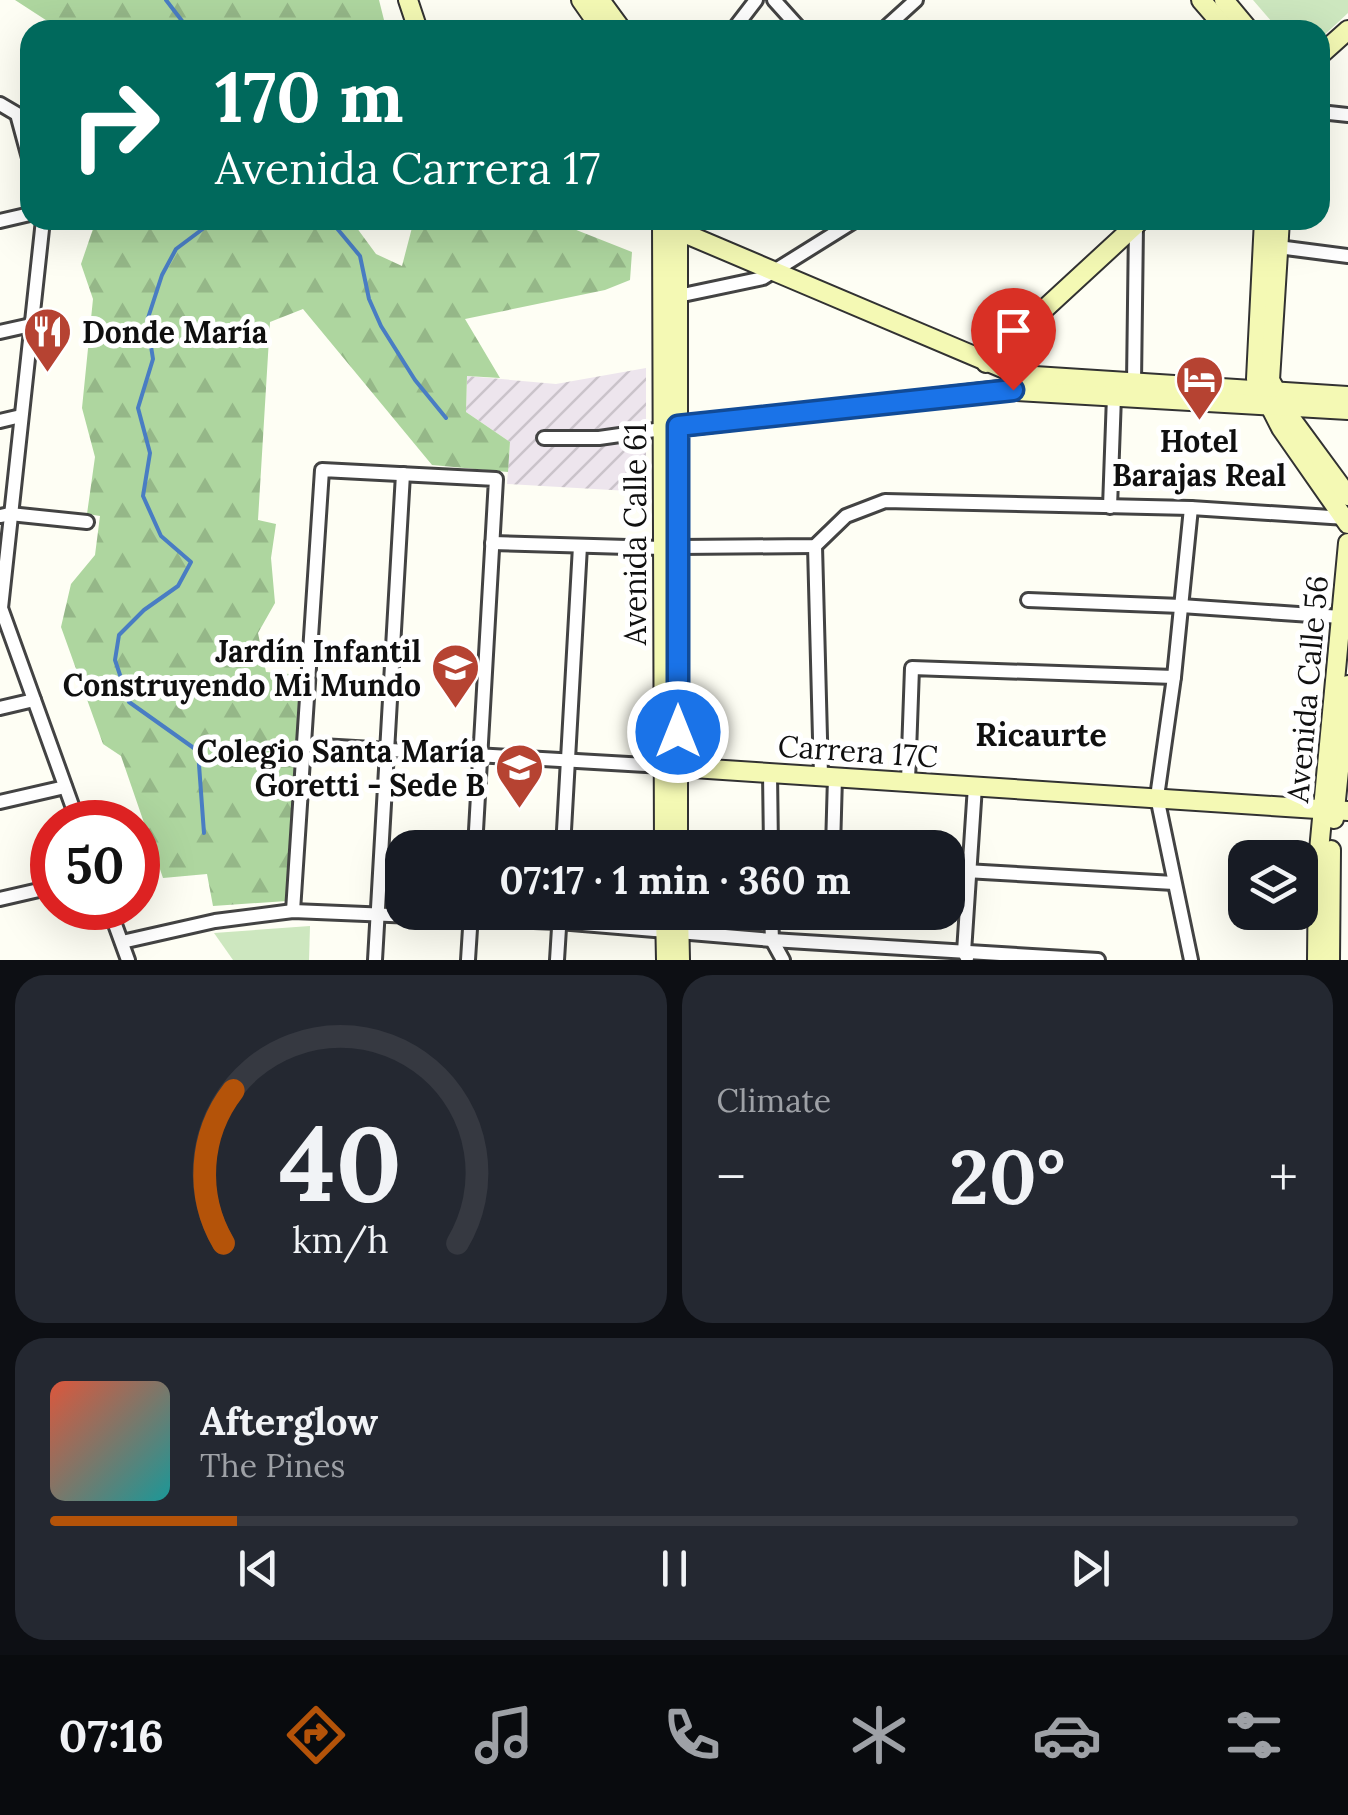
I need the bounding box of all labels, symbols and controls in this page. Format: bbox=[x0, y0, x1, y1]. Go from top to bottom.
text: 170 m bbox=[215, 52, 404, 141]
icon: right bbox=[50, 60, 180, 190]
text: Avenida Carrera 17 bbox=[215, 139, 600, 196]
pin bbox=[971, 288, 1056, 391]
icon: arrive bbox=[986, 303, 1041, 358]
restaurant icon: Donde María bbox=[21, 306, 73, 374]
place label: Donde María bbox=[82, 313, 268, 351]
hotel icon: Hotel Barajas Real bbox=[1173, 354, 1225, 422]
place label: Hotel Barajas Real bbox=[1112, 422, 1286, 495]
street label: Avenida Calle 61 bbox=[616, 423, 654, 646]
street label: Avenida Calle 56 bbox=[1278, 574, 1336, 805]
place label: Jardín Infantil Construyendo Mi Mundo bbox=[63, 632, 421, 705]
school or university icon: Jardín Infantil Construyendo Mi Mundo bbox=[430, 642, 482, 710]
position arrow bbox=[626, 680, 730, 784]
district label: Ricaurte bbox=[975, 714, 1107, 755]
street label: Carrera 17C bbox=[777, 726, 939, 776]
place label: Colegio Santa María Goretti - Sede B bbox=[197, 732, 485, 804]
school or university icon: Colegio Santa María Goretti - Sede B bbox=[494, 742, 546, 810]
speed limit sign: 50 bbox=[30, 800, 160, 930]
map controls bbox=[1228, 840, 1318, 930]
button: layers bbox=[1228, 840, 1318, 930]
text: 07:17 · 1 min · 360 m bbox=[499, 856, 851, 904]
text: Climate bbox=[717, 1080, 831, 1121]
text: 40 bbox=[279, 1096, 402, 1229]
text: 20° bbox=[949, 1129, 1065, 1225]
text: − bbox=[717, 1142, 746, 1212]
text: + bbox=[1269, 1142, 1298, 1212]
text: km/h bbox=[292, 1217, 389, 1263]
text: Afterglow bbox=[200, 1397, 378, 1445]
text: The Pines bbox=[200, 1445, 345, 1486]
icon: previous bbox=[231, 1541, 286, 1596]
icon: pause bbox=[647, 1541, 702, 1596]
icon: next bbox=[1063, 1541, 1118, 1596]
icon: directions bbox=[281, 1700, 351, 1770]
icon: music bbox=[469, 1700, 539, 1770]
icon: phone bbox=[657, 1700, 727, 1770]
icon: climate bbox=[844, 1700, 914, 1770]
icon: car bbox=[1032, 1700, 1102, 1770]
icon: filters bbox=[1219, 1700, 1289, 1770]
text: 07:16 bbox=[59, 1707, 164, 1764]

